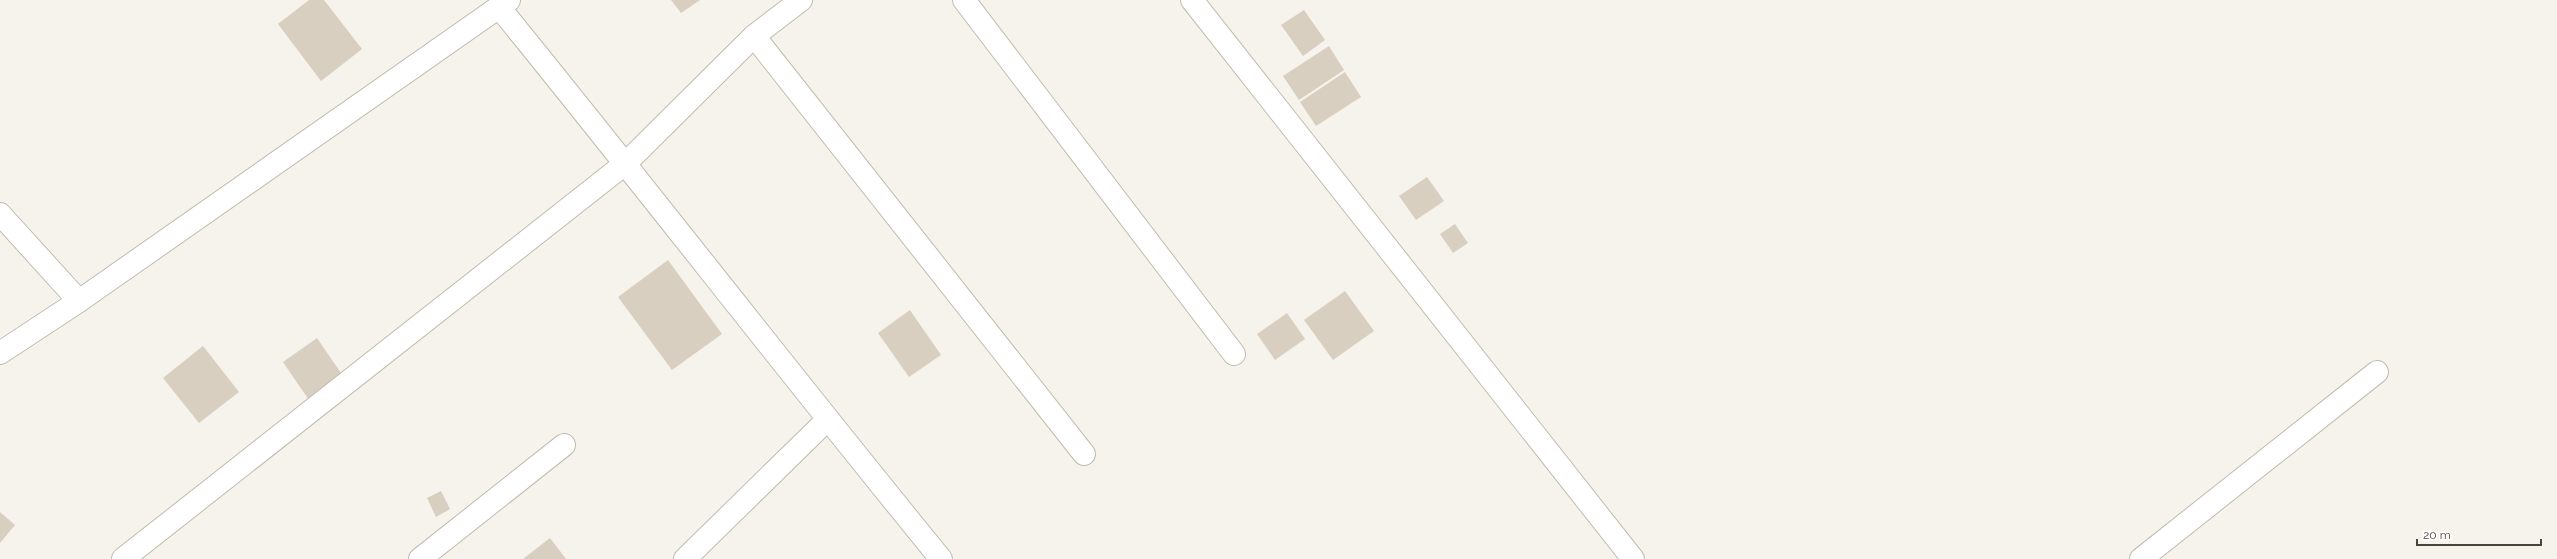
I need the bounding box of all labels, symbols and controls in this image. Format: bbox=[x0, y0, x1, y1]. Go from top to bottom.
scale bar bbox=[2417, 521, 2541, 547]
text: 20 m bbox=[2423, 528, 2451, 542]

